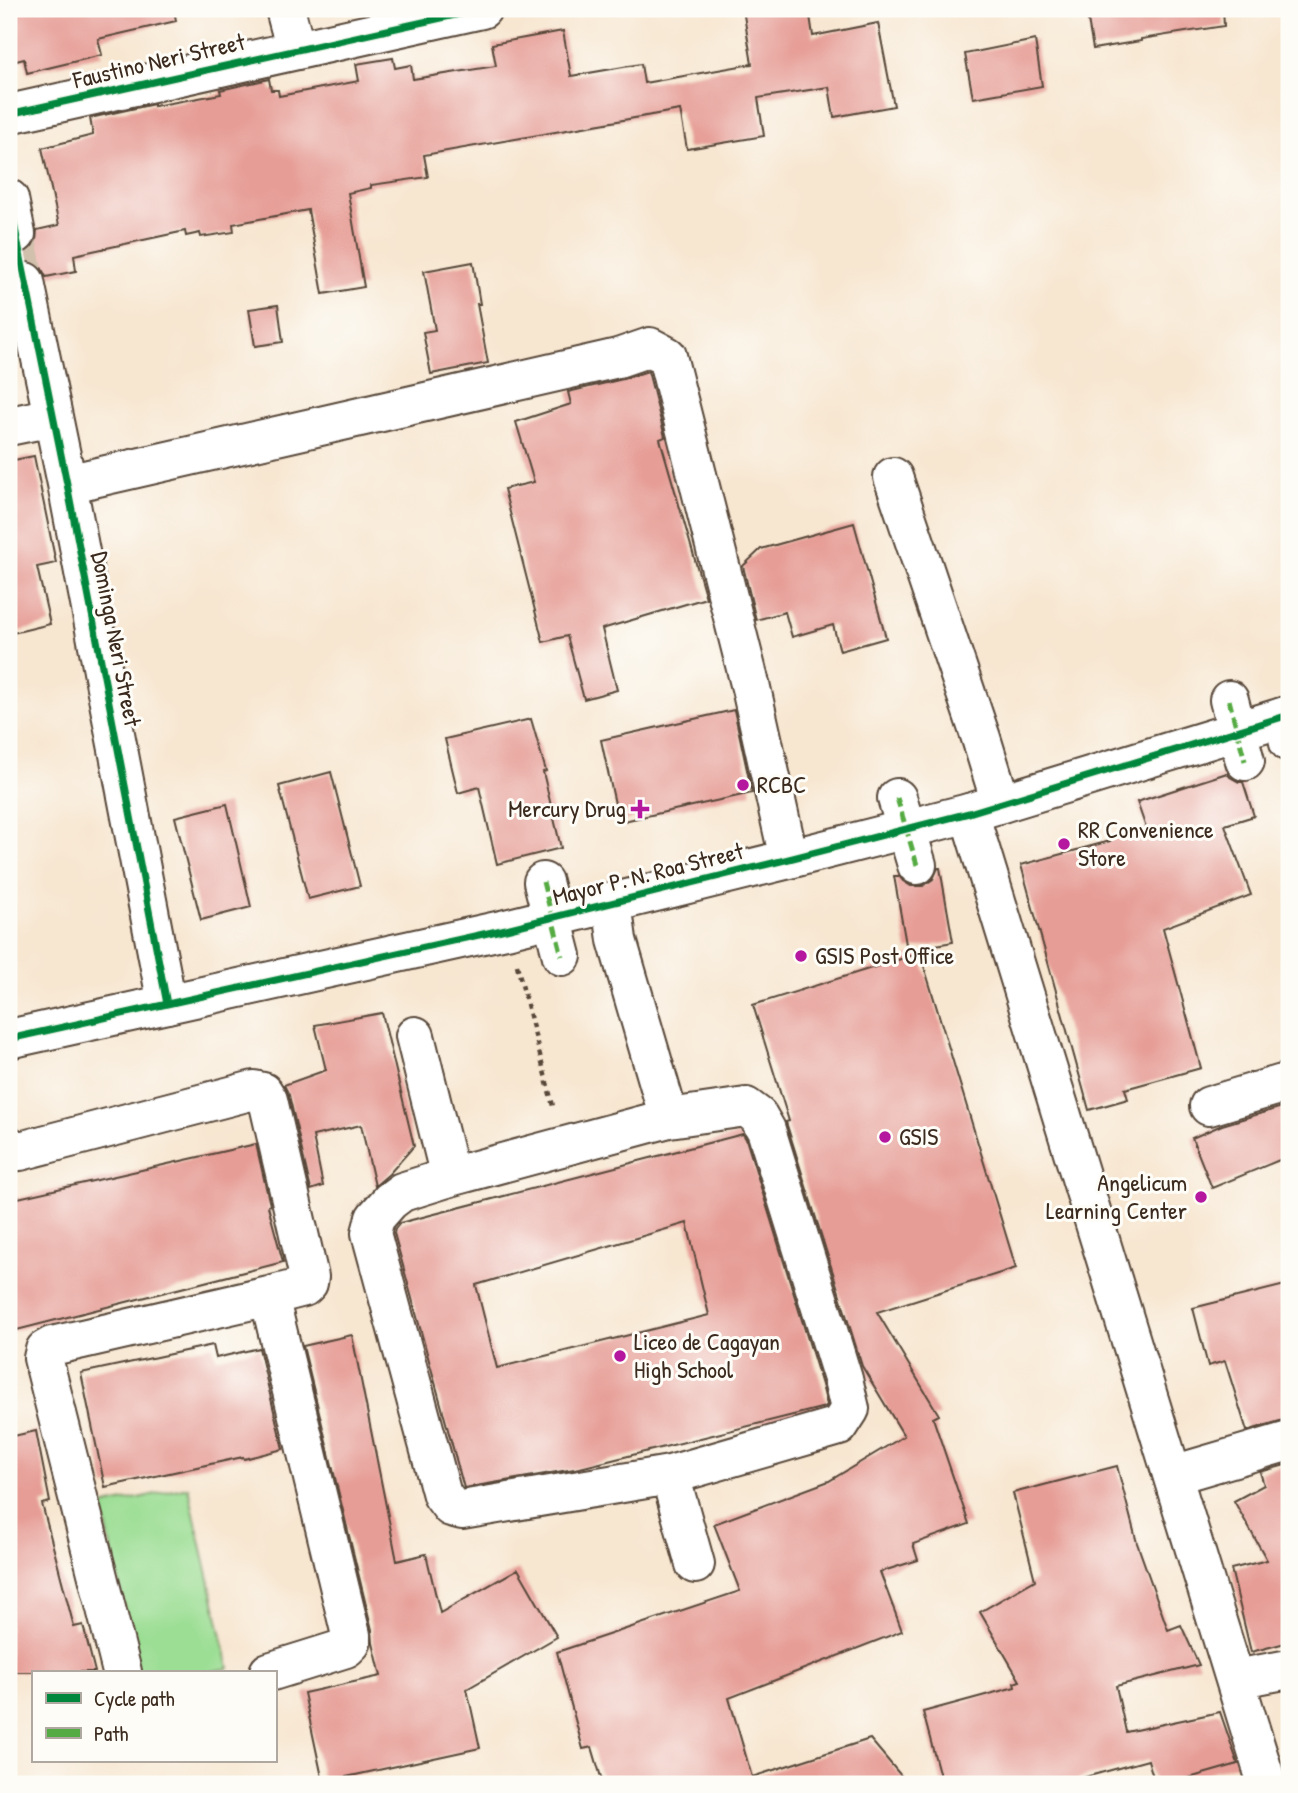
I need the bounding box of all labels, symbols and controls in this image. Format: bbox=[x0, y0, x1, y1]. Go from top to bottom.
street label: Faustino Neri Street bbox=[69, 25, 248, 96]
street label: Dominga Neri Street bbox=[84, 549, 150, 730]
place label: RCBC bbox=[757, 768, 806, 800]
marker: RCBC bbox=[735, 777, 751, 793]
place label: Mercury Drug bbox=[508, 792, 626, 824]
marker: Mercury Drug bbox=[632, 801, 648, 817]
place label: RR Convenience Store bbox=[1078, 813, 1214, 873]
street label: Mayor P. N. Roa Street bbox=[549, 834, 747, 912]
marker: RR Convenience Store bbox=[1056, 836, 1072, 852]
place label: GSIS Post Office bbox=[815, 939, 955, 971]
marker: GSIS Post Office bbox=[793, 948, 809, 964]
place label: GSIS bbox=[899, 1120, 938, 1152]
marker: GSIS bbox=[877, 1129, 893, 1145]
place label: Angelicum Learning Center bbox=[1046, 1166, 1187, 1226]
marker: Angelicum Learning Center bbox=[1193, 1189, 1209, 1205]
place label: Liceo de Cagayan High School bbox=[634, 1325, 780, 1385]
marker: Liceo de Cagayan High School bbox=[612, 1348, 628, 1364]
legend bbox=[32, 1671, 276, 1762]
text: Cycle path bbox=[94, 1684, 175, 1713]
text: Path bbox=[94, 1719, 129, 1748]

